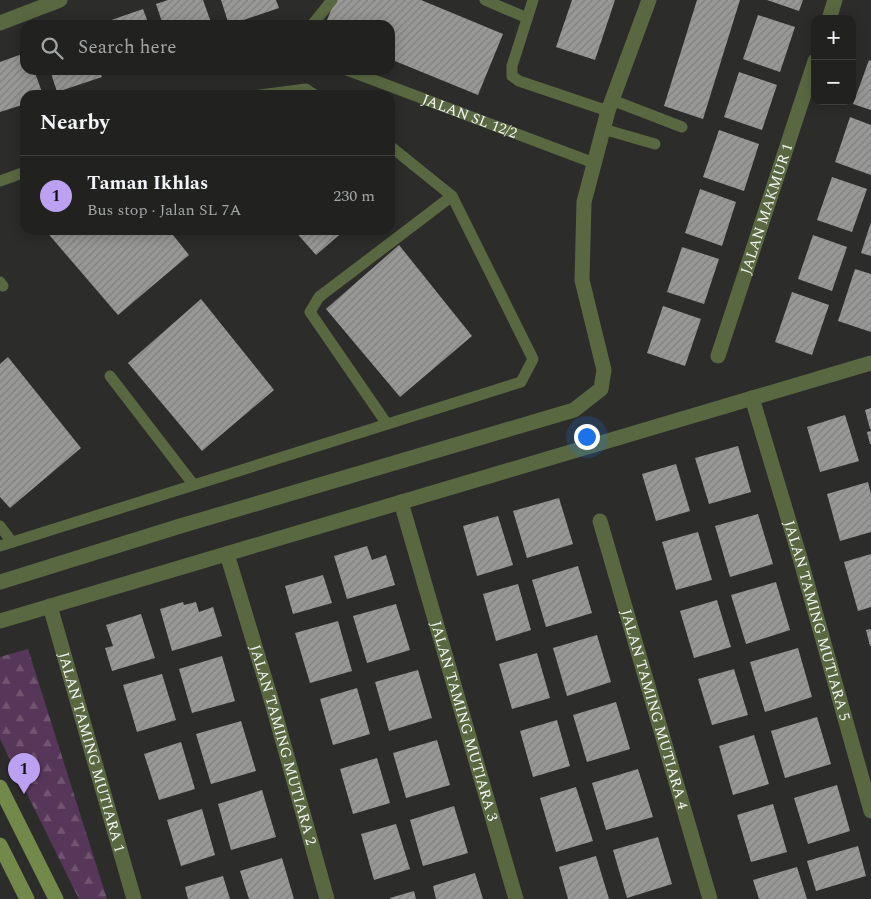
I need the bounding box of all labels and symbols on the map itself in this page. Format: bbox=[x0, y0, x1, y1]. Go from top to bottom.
street label: JALAN SL 12/2 bbox=[418, 88, 520, 145]
street label: JALAN MAKMUR 1 bbox=[735, 140, 799, 278]
your location bbox=[574, 424, 600, 450]
street label: JALAN TAMING MUTIARA 5 bbox=[777, 518, 856, 724]
street label: JALAN TAMING MUTIARA 4 bbox=[614, 607, 694, 813]
street label: JALAN TAMING MUTIARA 3 bbox=[424, 618, 504, 824]
street label: JALAN TAMING MUTIARA 2 bbox=[243, 642, 322, 848]
street label: JALAN TAMING MUTIARA 1 bbox=[52, 649, 131, 855]
pin: 1 bbox=[8, 753, 40, 794]

